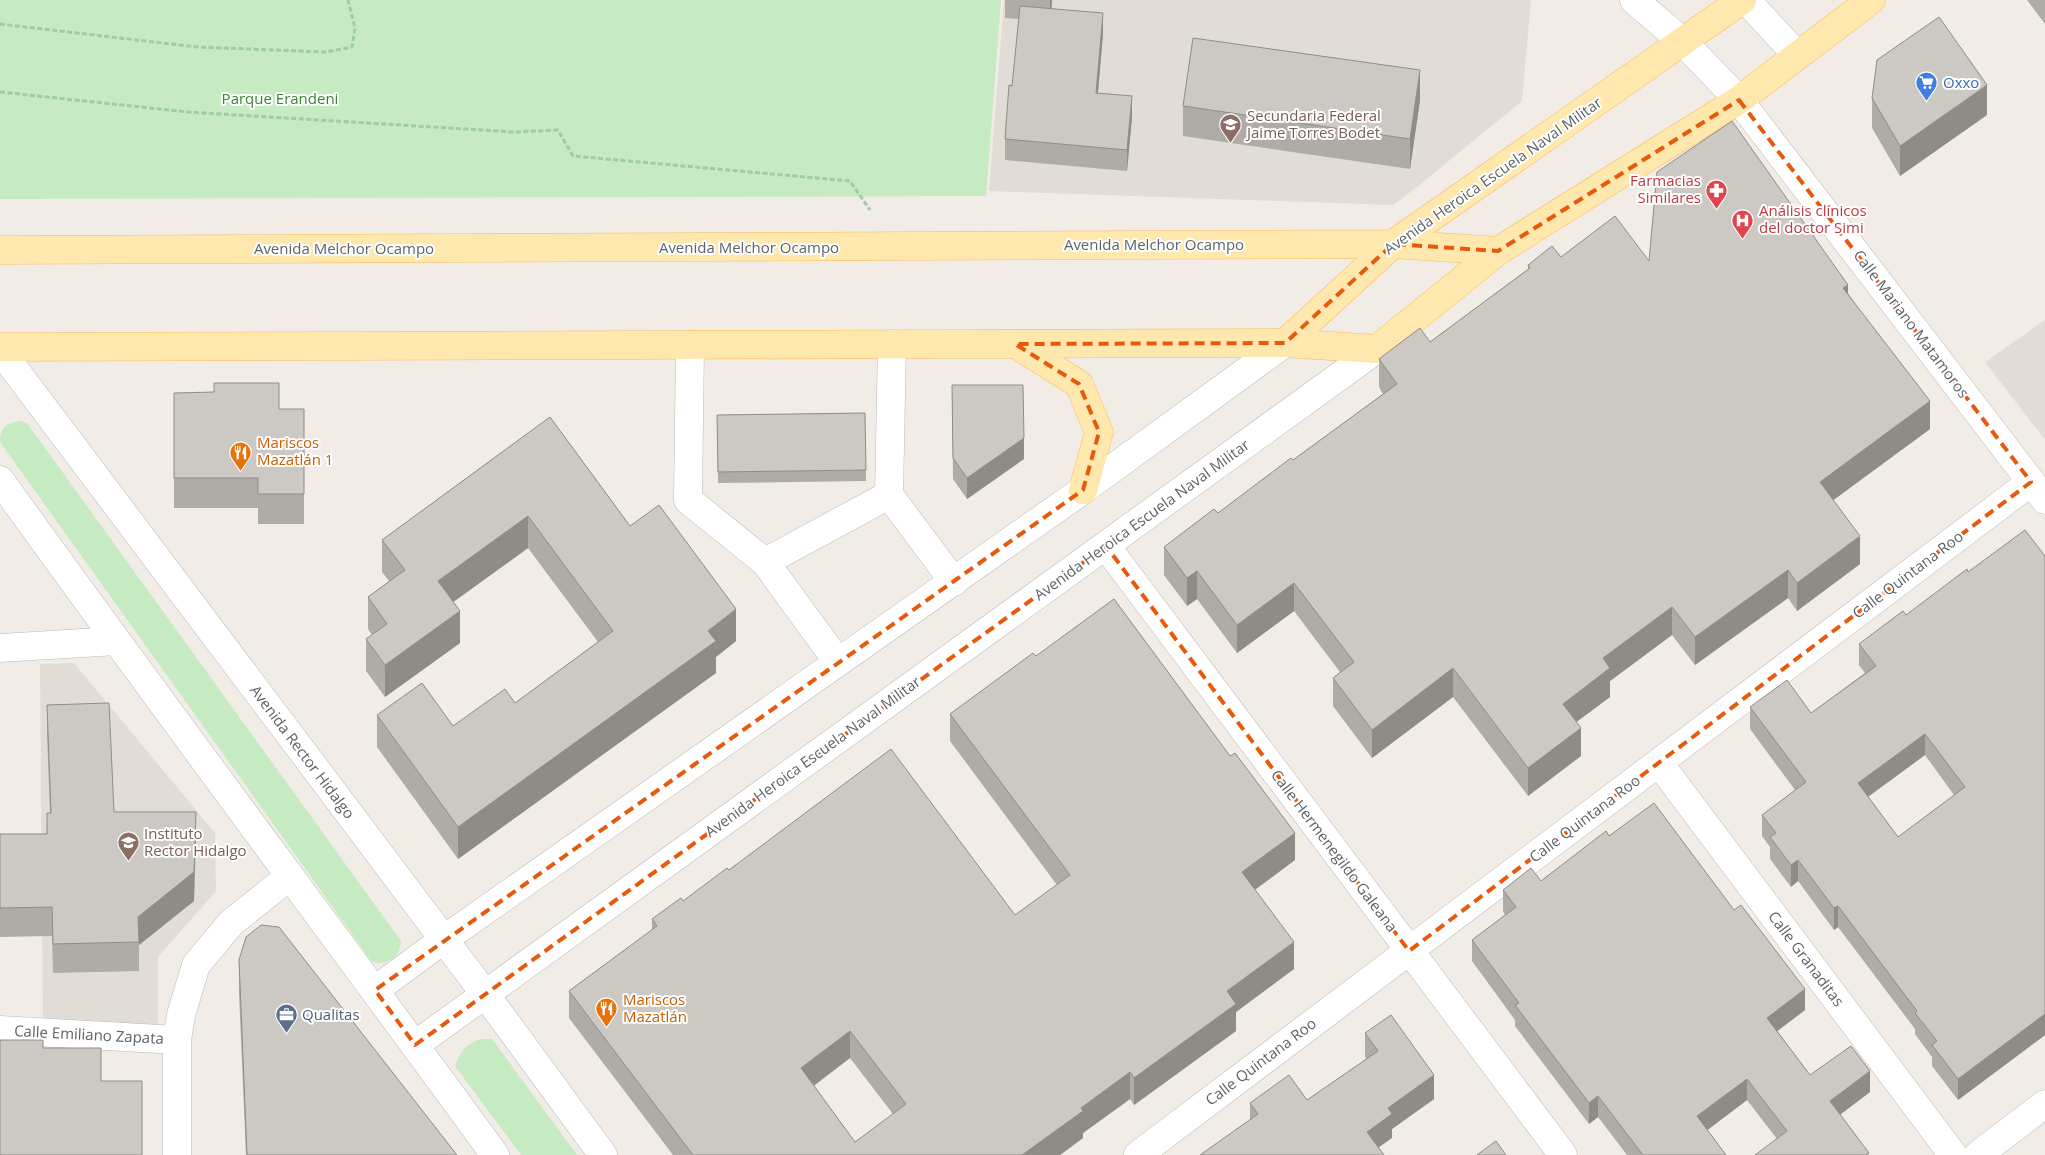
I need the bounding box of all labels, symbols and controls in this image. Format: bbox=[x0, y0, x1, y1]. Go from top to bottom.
supermarket icon: Oxxo bbox=[1915, 71, 1939, 102]
place label: Oxxo bbox=[1943, 72, 1979, 92]
park label: Parque Erandeni bbox=[222, 88, 338, 108]
street label: Avenida Heroica Escuela Naval Militar bbox=[1379, 92, 1605, 258]
place label: Secundaria Federal Jaime Torres Bodet bbox=[1245, 105, 1381, 142]
school or university icon: Secundaria Federal Jaime Torres Bodet bbox=[1219, 113, 1243, 144]
place label: Farmacias Similares bbox=[1630, 170, 1701, 207]
pharmacy icon: Farmacias Similares bbox=[1705, 178, 1729, 209]
place label: Análisis clínicos del doctor Simi bbox=[1759, 200, 1867, 237]
hospital icon: Análisis clínicos del doctor Simi bbox=[1731, 208, 1755, 239]
street label: Avenida Melchor Ocampo bbox=[1064, 234, 1244, 254]
street label: Avenida Melchor Ocampo bbox=[659, 237, 839, 257]
street label: Avenida Melchor Ocampo bbox=[254, 238, 434, 258]
street label: Calle Mariano Matamoros bbox=[1849, 245, 1974, 402]
place label: Mariscos Mazatlán 1 bbox=[257, 432, 333, 469]
street label: Avenida Heroica Escuela Naval Militar bbox=[1030, 434, 1253, 604]
restaurant icon: Mariscos Mazatlán 1 bbox=[229, 440, 253, 471]
street label: Calle Quintana Roo bbox=[1848, 526, 1967, 622]
street label: Avenida Heroica Escuela Naval Militar bbox=[701, 671, 924, 841]
street label: Avenida Rector Hidalgo bbox=[246, 681, 360, 822]
street label: Calle Hermenegildo Galeana bbox=[1267, 765, 1402, 936]
street label: Calle Quintana Roo bbox=[1525, 770, 1644, 866]
place label: Instituto Rector Hidalgo bbox=[144, 823, 247, 860]
school or university icon: Instituto Rector Hidalgo bbox=[116, 831, 140, 862]
street label: Calle Granaditas bbox=[1764, 907, 1849, 1010]
place label: Mariscos Mazatlán bbox=[623, 989, 687, 1026]
restaurant icon: Mariscos Mazatlán bbox=[595, 997, 619, 1028]
office icon: Qualitas bbox=[274, 1003, 298, 1034]
place label: Qualitas bbox=[302, 1004, 360, 1024]
street label: Calle Quintana Roo bbox=[1201, 1013, 1320, 1109]
street label: Calle Emiliano Zapata bbox=[14, 1020, 164, 1048]

